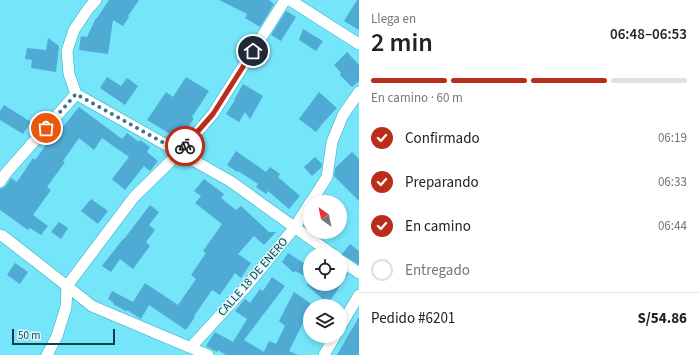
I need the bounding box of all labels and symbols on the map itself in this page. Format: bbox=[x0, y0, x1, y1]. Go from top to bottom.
pin bbox=[236, 34, 270, 68]
pin bbox=[29, 111, 63, 145]
courier bbox=[165, 126, 205, 166]
north arrow bbox=[303, 195, 347, 239]
street label: CALLE 18 DE ENERO bbox=[214, 234, 292, 320]
scale bar bbox=[12, 327, 115, 346]

